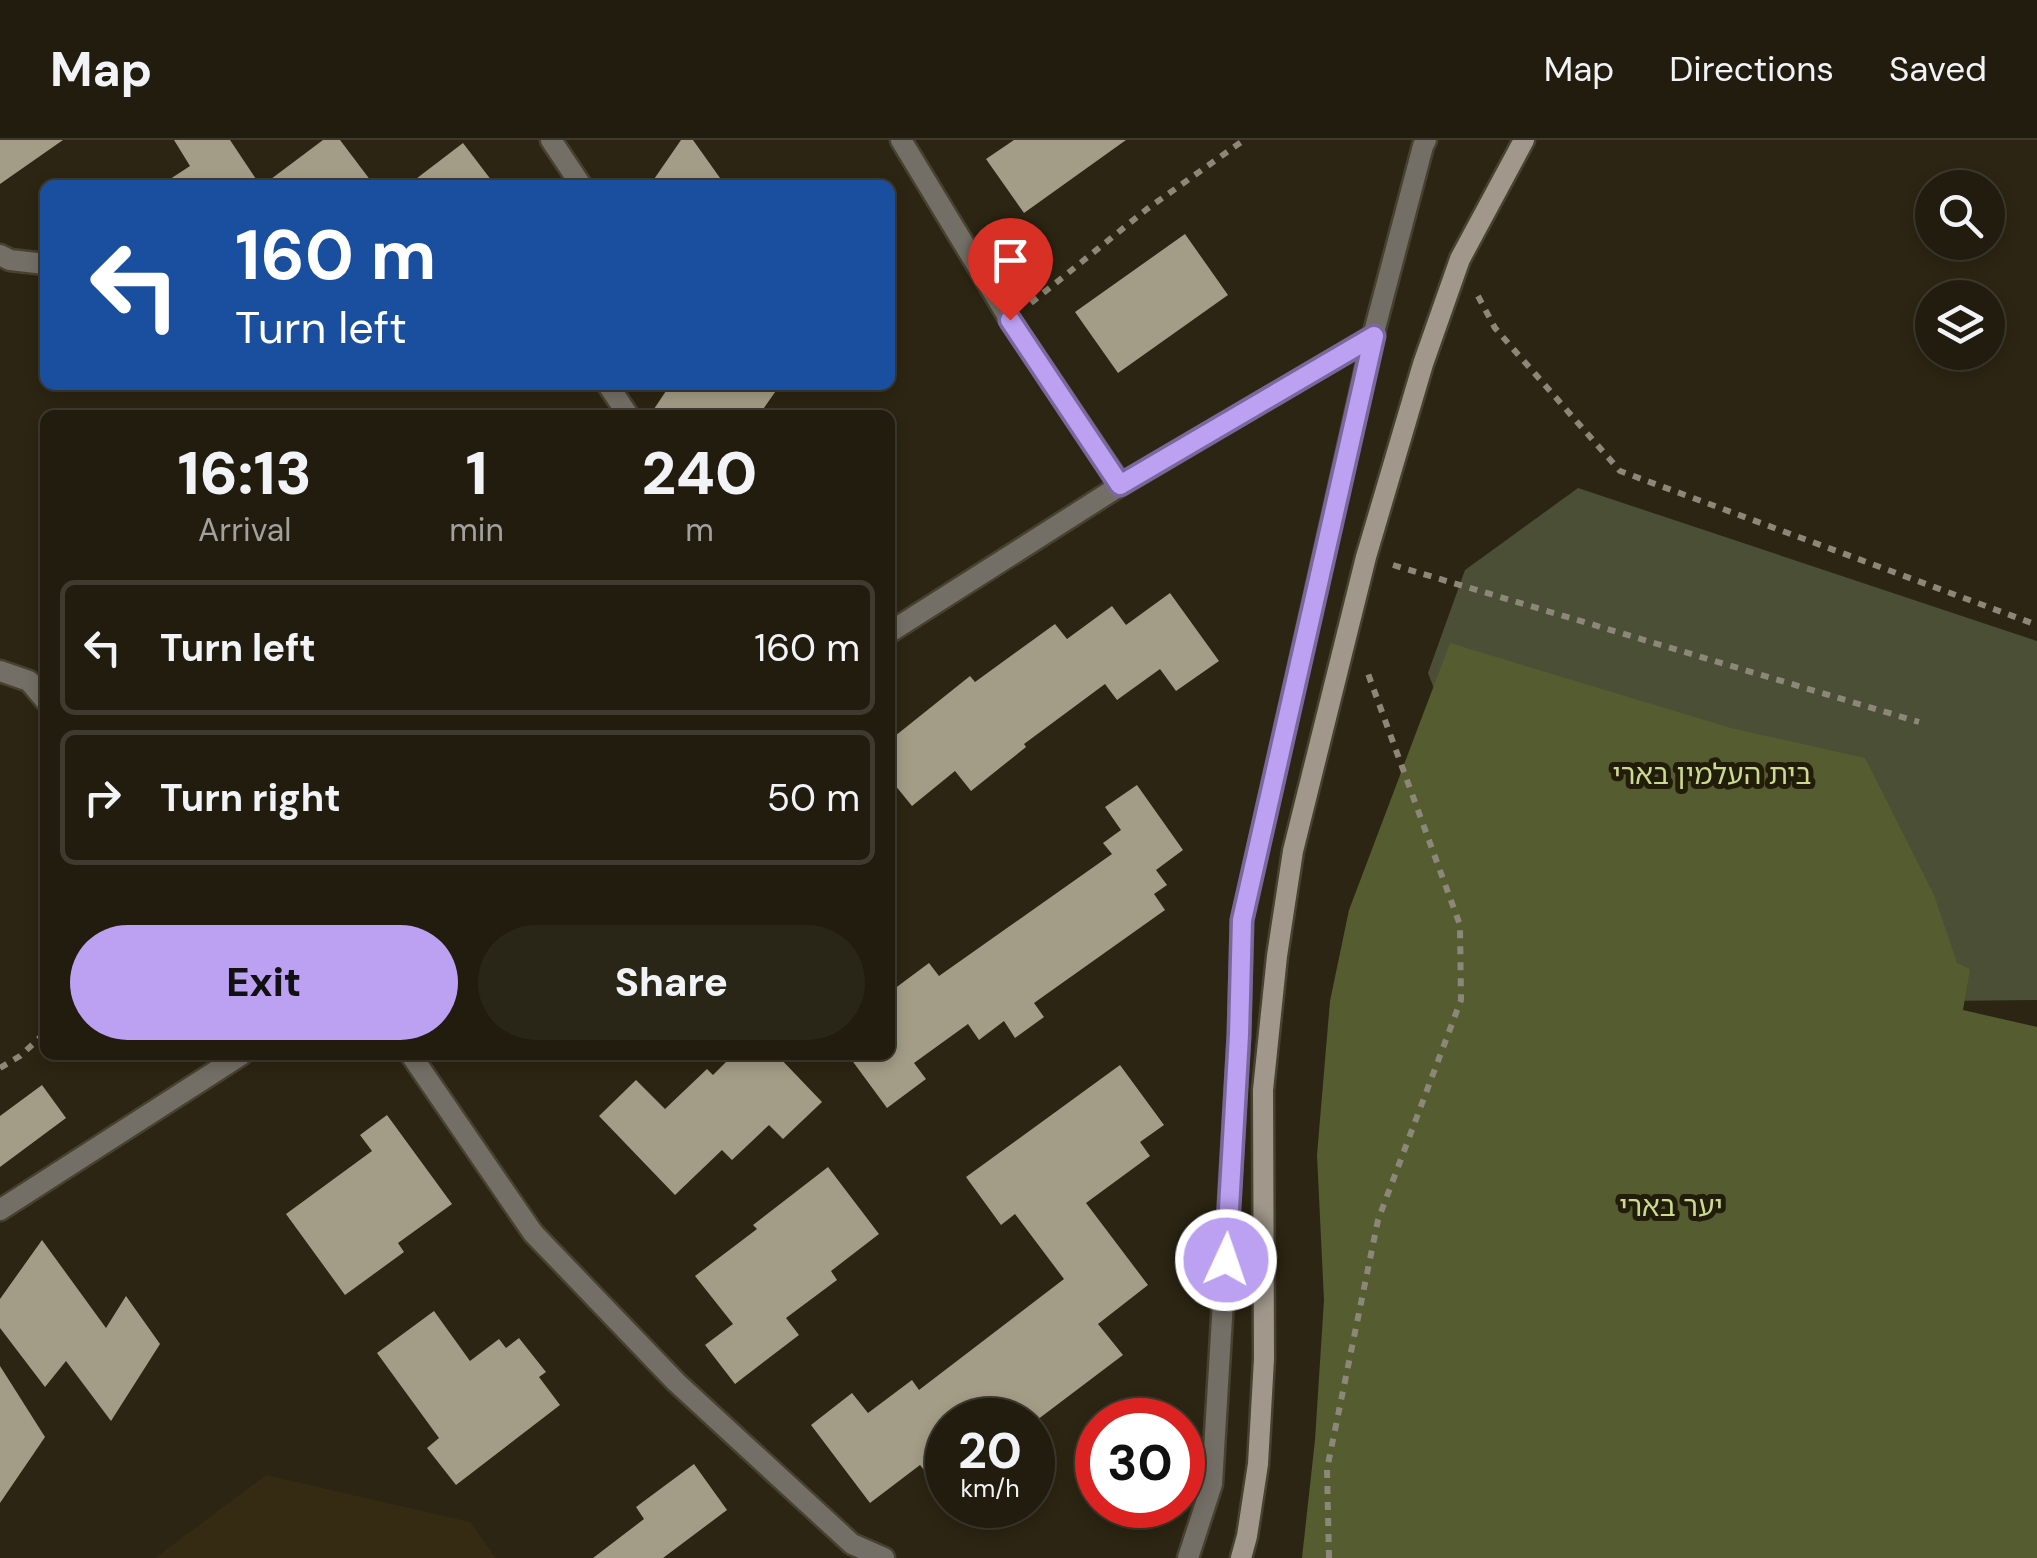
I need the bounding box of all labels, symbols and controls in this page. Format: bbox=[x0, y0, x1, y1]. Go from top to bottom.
text: Map bbox=[50, 38, 152, 101]
text: Map bbox=[1544, 46, 1614, 92]
text: Directions bbox=[1669, 46, 1834, 92]
text: Saved bbox=[1889, 46, 1987, 92]
map controls bbox=[1915, 170, 2005, 370]
button: search bbox=[1915, 170, 2005, 260]
text: 160 m bbox=[235, 210, 436, 301]
pin bbox=[968, 218, 1053, 321]
icon: left bbox=[70, 220, 200, 350]
icon: arrive bbox=[983, 233, 1038, 288]
button: layers bbox=[1915, 280, 2005, 370]
text: Turn left bbox=[235, 298, 407, 357]
text: 16:13 bbox=[178, 434, 312, 513]
text: 1 bbox=[466, 434, 488, 513]
text: 240 bbox=[641, 434, 757, 513]
text: Arrival bbox=[198, 509, 291, 551]
text: min bbox=[449, 509, 504, 551]
text: m bbox=[685, 509, 714, 551]
icon: left bbox=[75, 620, 130, 675]
text: Turn left bbox=[160, 623, 316, 673]
text: 160 m bbox=[754, 623, 860, 673]
park label: בית העלמין בארי bbox=[1612, 756, 1812, 793]
icon: right bbox=[75, 770, 130, 825]
text: Turn right bbox=[160, 773, 341, 823]
text: 50 m bbox=[767, 773, 860, 823]
button: Exit bbox=[70, 925, 458, 1040]
button: Share bbox=[478, 925, 865, 1040]
park label: יער בארי bbox=[1619, 1188, 1723, 1225]
position arrow bbox=[1174, 1208, 1278, 1312]
speed limit sign: 30 bbox=[1075, 1398, 1205, 1528]
text: 20 bbox=[958, 1418, 1022, 1484]
text: km/h bbox=[960, 1472, 1020, 1505]

